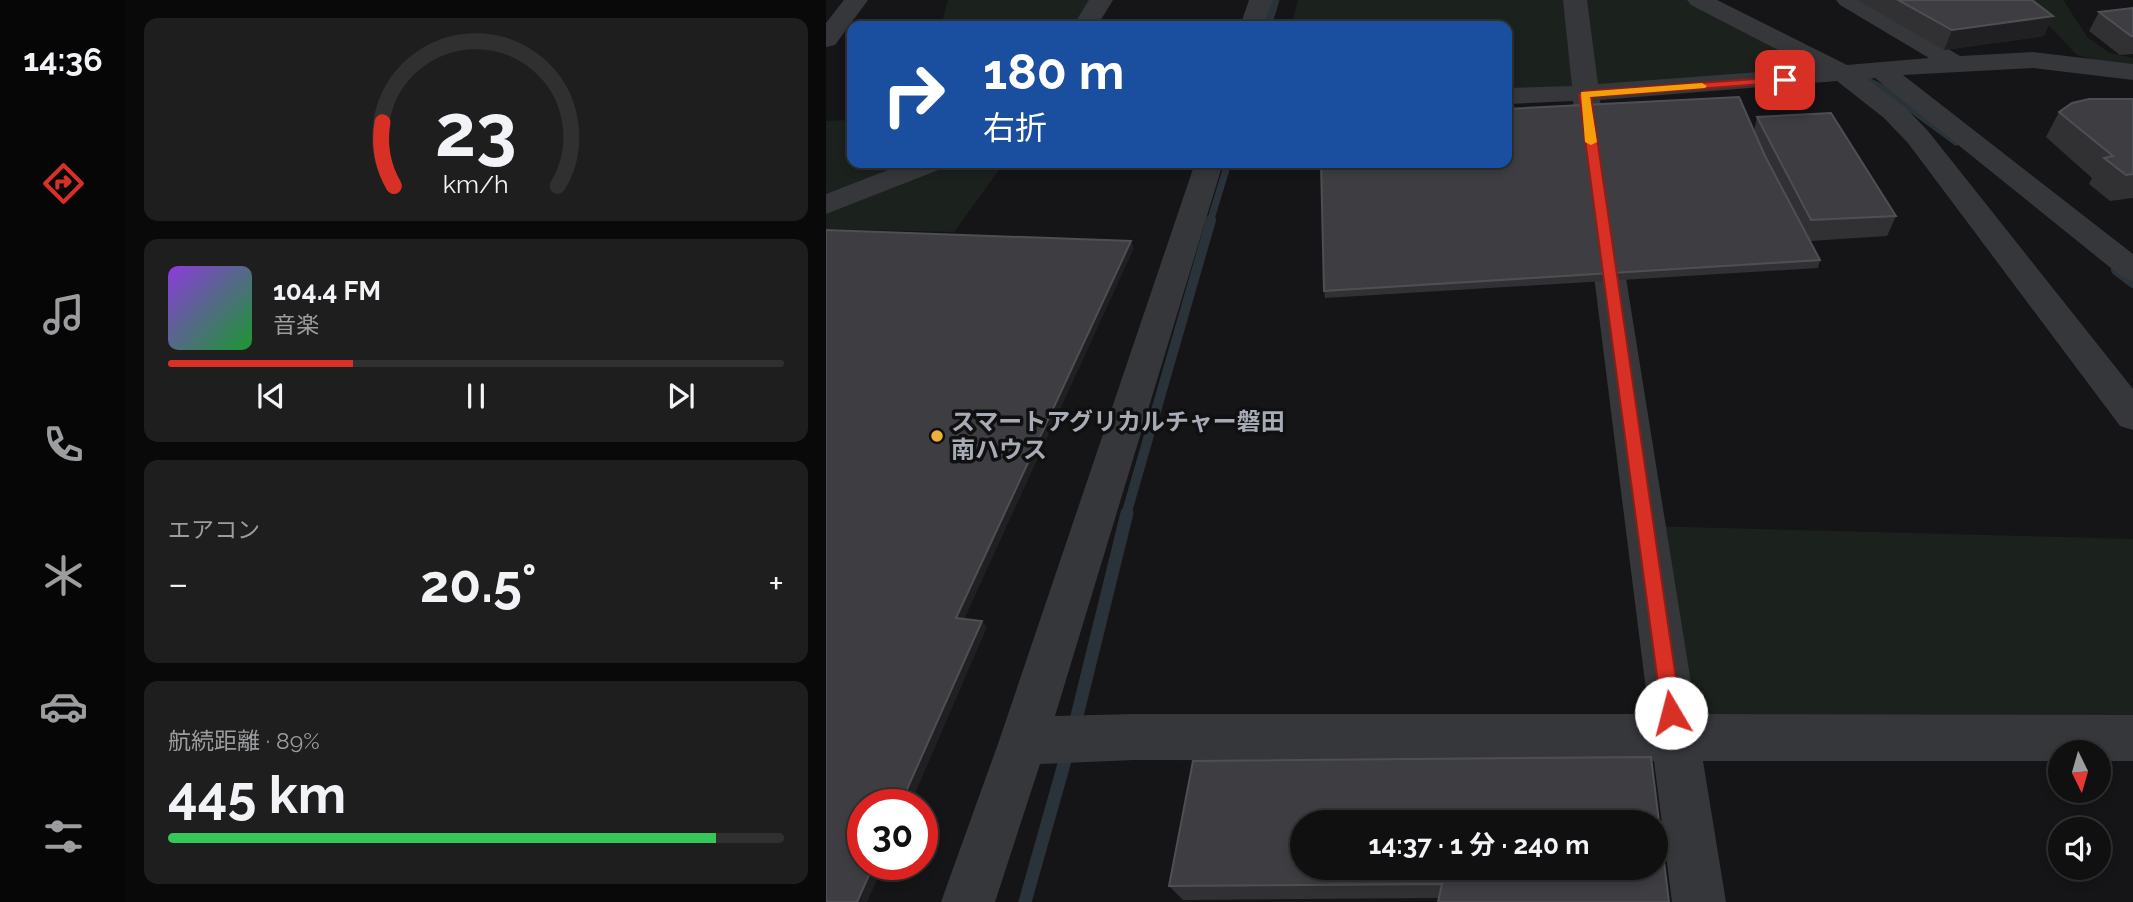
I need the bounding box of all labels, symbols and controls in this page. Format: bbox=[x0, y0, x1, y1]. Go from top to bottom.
text: 14:36 bbox=[23, 41, 103, 78]
text: 180 m bbox=[983, 43, 1124, 100]
icon: right bbox=[868, 49, 959, 140]
pin bbox=[1755, 50, 1815, 110]
icon: arrive bbox=[1766, 61, 1804, 99]
text: 23 bbox=[435, 88, 517, 173]
text: 右折 bbox=[983, 109, 1047, 146]
icon: directions bbox=[39, 159, 88, 208]
text: km/h bbox=[443, 168, 509, 198]
text: 104.4 FM bbox=[273, 276, 381, 306]
icon: music bbox=[39, 290, 88, 339]
text: 音楽 bbox=[273, 311, 319, 338]
icon: previous bbox=[252, 377, 290, 415]
icon: pause bbox=[457, 377, 495, 415]
icon: next bbox=[662, 377, 700, 415]
place label: スマートアグリカルチャー磐田 南ハウス bbox=[951, 407, 1285, 464]
icon: phone bbox=[39, 420, 88, 469]
marker: スマートアグリカルチャー磐田 南ハウス bbox=[929, 428, 945, 444]
text: エアコン bbox=[168, 516, 260, 543]
icon: climate bbox=[39, 551, 88, 600]
text: 20.5° bbox=[420, 553, 537, 614]
text: − bbox=[168, 561, 188, 606]
text: + bbox=[768, 561, 784, 606]
position arrow bbox=[1634, 676, 1708, 750]
icon: car bbox=[39, 682, 88, 731]
text: 航続距離 · 89% bbox=[168, 727, 320, 754]
north arrow bbox=[2048, 740, 2110, 803]
map controls bbox=[2048, 740, 2111, 880]
text: 445 km bbox=[168, 764, 346, 825]
speed limit sign: 30 bbox=[847, 789, 938, 880]
icon: filters bbox=[39, 812, 88, 861]
button: sound bbox=[2048, 817, 2111, 880]
text: 14:37 · 1 分 · 240 m bbox=[1369, 830, 1589, 860]

